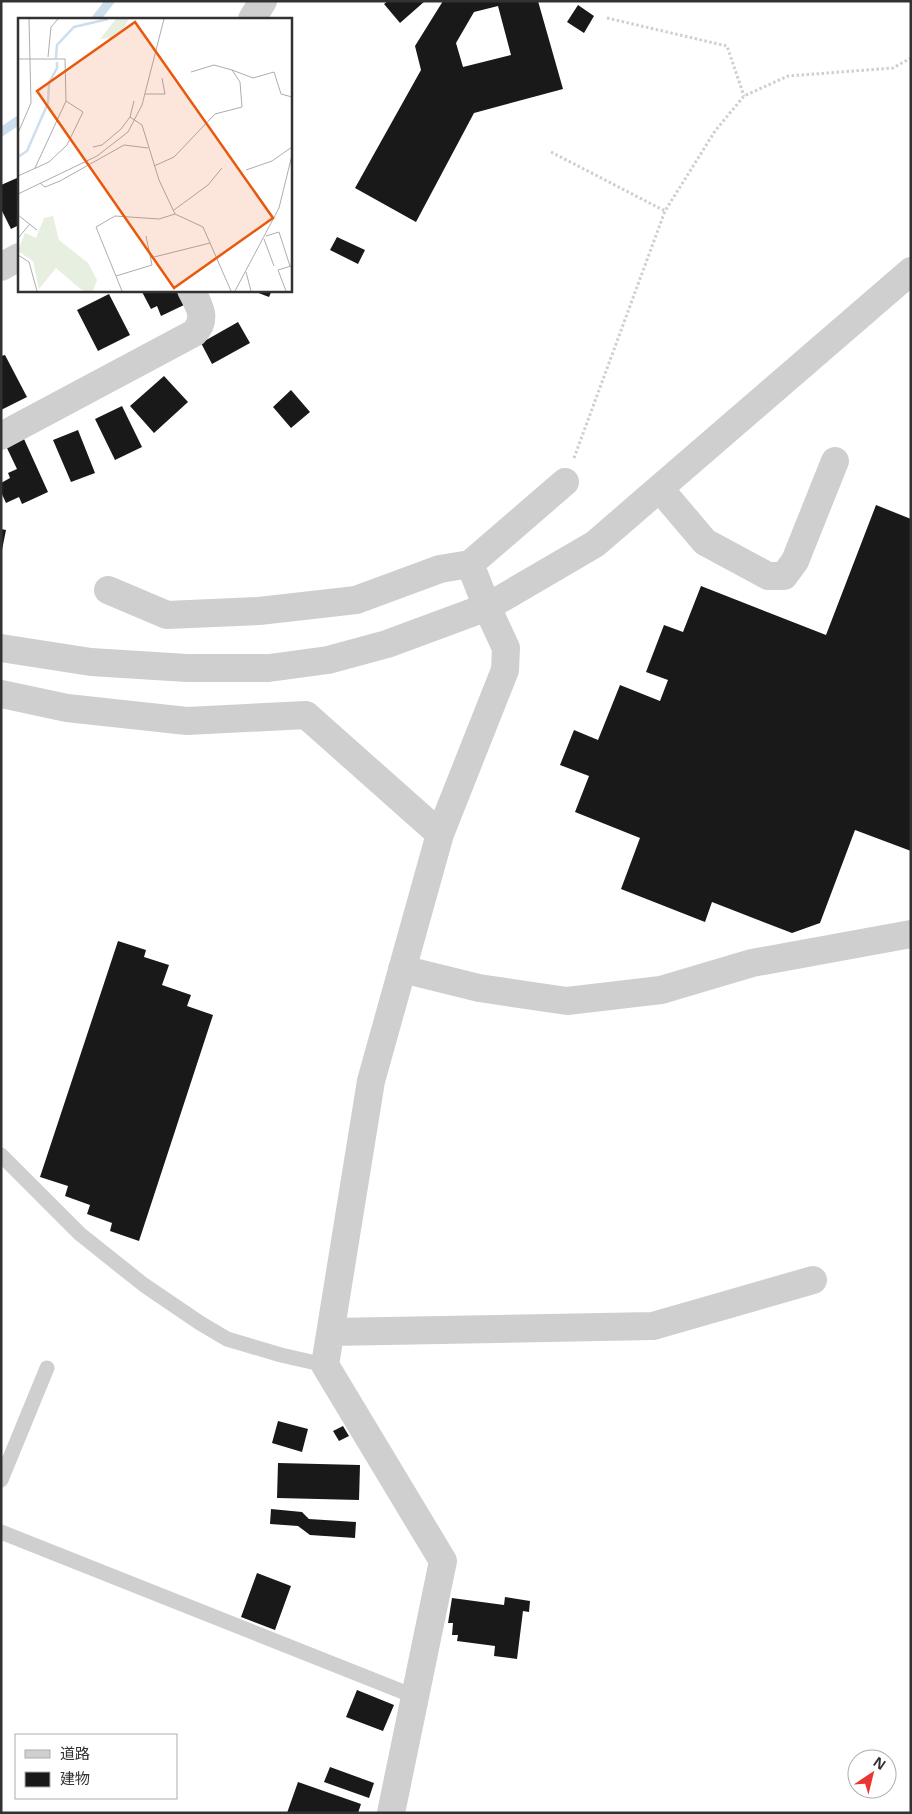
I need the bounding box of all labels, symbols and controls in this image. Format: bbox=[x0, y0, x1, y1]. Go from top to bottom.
inset map bbox=[18, 18, 291, 291]
legend bbox=[15, 1734, 178, 1799]
text: 道路 bbox=[60, 1743, 90, 1763]
north arrow bbox=[847, 1749, 897, 1799]
text: N bbox=[870, 1752, 890, 1774]
text: 建物 bbox=[60, 1768, 90, 1788]

